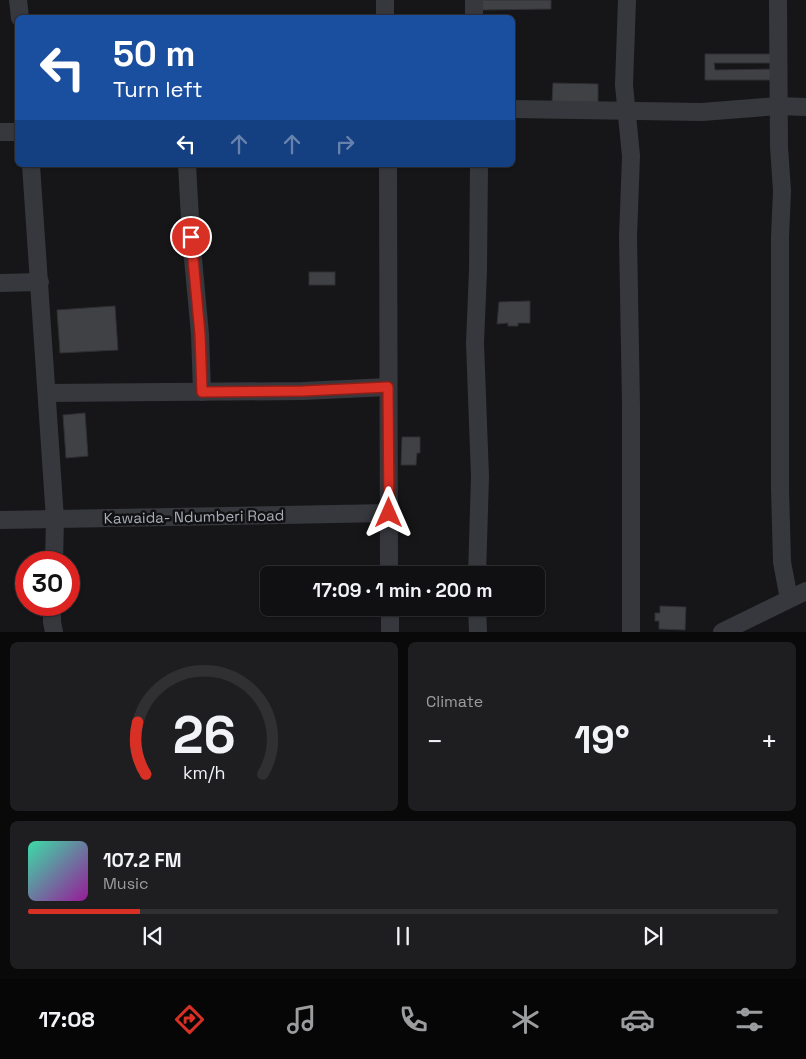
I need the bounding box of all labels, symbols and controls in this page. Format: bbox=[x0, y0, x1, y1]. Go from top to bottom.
text: 50 m bbox=[113, 32, 195, 76]
icon: left bbox=[30, 35, 95, 100]
text: Turn left bbox=[113, 75, 203, 103]
icon: left bbox=[172, 130, 200, 158]
icon: ahead bbox=[225, 130, 253, 158]
icon: ahead bbox=[278, 130, 306, 158]
icon: right bbox=[331, 130, 359, 158]
pin bbox=[170, 216, 212, 258]
icon: arrive bbox=[177, 223, 205, 251]
position arrow bbox=[362, 486, 414, 538]
street label: Kawaida- Ndumberi Road bbox=[104, 505, 284, 528]
speed limit sign: 30 bbox=[15, 551, 80, 616]
text: 17:09 · 1 min · 200 m bbox=[313, 578, 492, 603]
text: Climate bbox=[426, 691, 483, 712]
text: 26 bbox=[172, 702, 236, 768]
text: 19° bbox=[574, 716, 630, 764]
text: − bbox=[426, 723, 443, 759]
text: + bbox=[761, 723, 778, 759]
text: km/h bbox=[183, 761, 225, 784]
text: 107.2 FM bbox=[103, 848, 181, 873]
text: Music bbox=[103, 873, 149, 894]
icon: previous bbox=[139, 922, 167, 950]
icon: pause bbox=[389, 922, 417, 950]
icon: next bbox=[639, 922, 667, 950]
icon: directions bbox=[172, 1002, 207, 1037]
icon: music bbox=[284, 1002, 319, 1037]
icon: phone bbox=[396, 1002, 431, 1037]
icon: climate bbox=[508, 1002, 543, 1037]
icon: car bbox=[620, 1002, 655, 1037]
icon: filters bbox=[732, 1002, 767, 1037]
text: 17:08 bbox=[39, 1005, 95, 1033]

